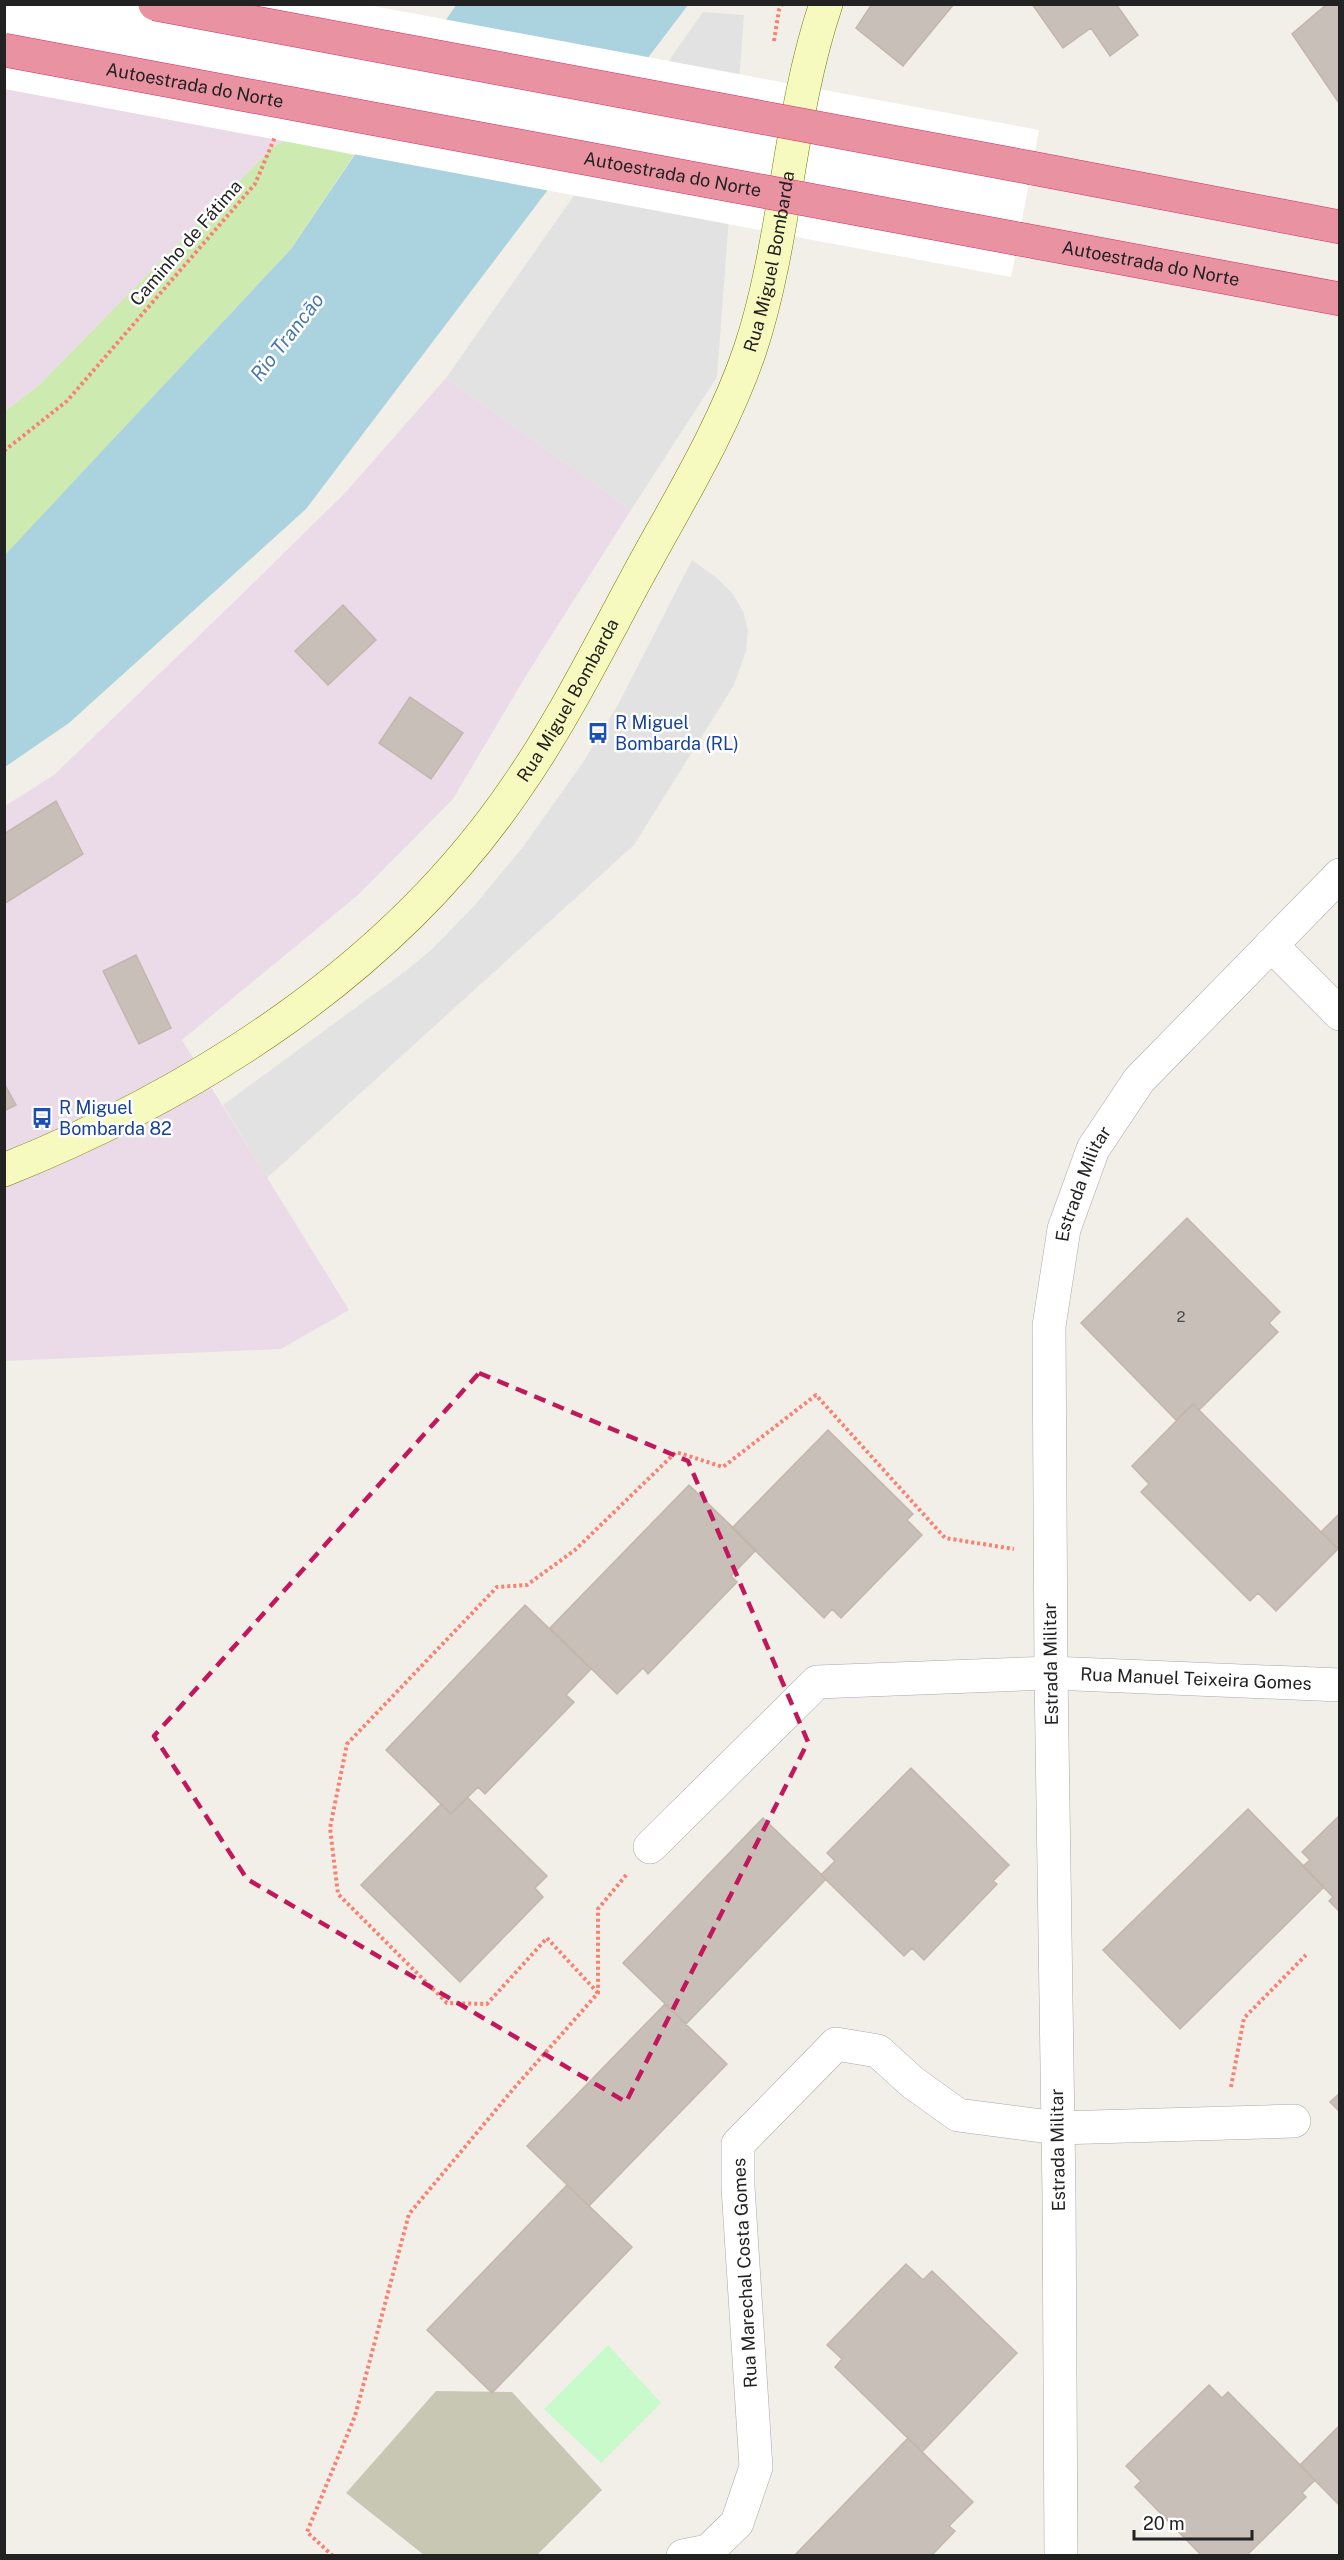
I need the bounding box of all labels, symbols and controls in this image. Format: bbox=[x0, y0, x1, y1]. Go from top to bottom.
street label: Autoestrada do Norte bbox=[104, 58, 285, 112]
street label: Autoestrada do Norte bbox=[582, 147, 763, 201]
street label: Rua Miguel Bombarda bbox=[739, 170, 798, 355]
street label: Caminho de Fátima bbox=[125, 176, 246, 310]
street label: Autoestrada do Norte bbox=[1060, 236, 1241, 290]
water label: Rio Trancão bbox=[245, 288, 329, 386]
street label: Rua Miguel Bombarda bbox=[512, 615, 623, 786]
place label: R Miguel Bombarda (RL) bbox=[615, 712, 739, 754]
bus stop icon: R Miguel Bombarda (RL) bbox=[586, 721, 610, 745]
place label: R Miguel Bombarda 82 bbox=[59, 1097, 172, 1139]
bus stop icon: R Miguel Bombarda 82 bbox=[30, 1106, 54, 1130]
street label: Estrada Militar bbox=[1051, 1122, 1115, 1243]
house number: 2 bbox=[1177, 1308, 1186, 1325]
street label: Estrada Militar bbox=[1039, 1602, 1062, 1726]
street label: Rua Manuel Teixeira Gomes bbox=[1080, 1663, 1312, 1694]
street label: Estrada Militar bbox=[1046, 2088, 1069, 2212]
street label: Rua Marechal Costa Gomes bbox=[728, 2157, 761, 2389]
scale bar bbox=[1134, 2503, 1252, 2541]
text: 20 m bbox=[1143, 2513, 1185, 2534]

